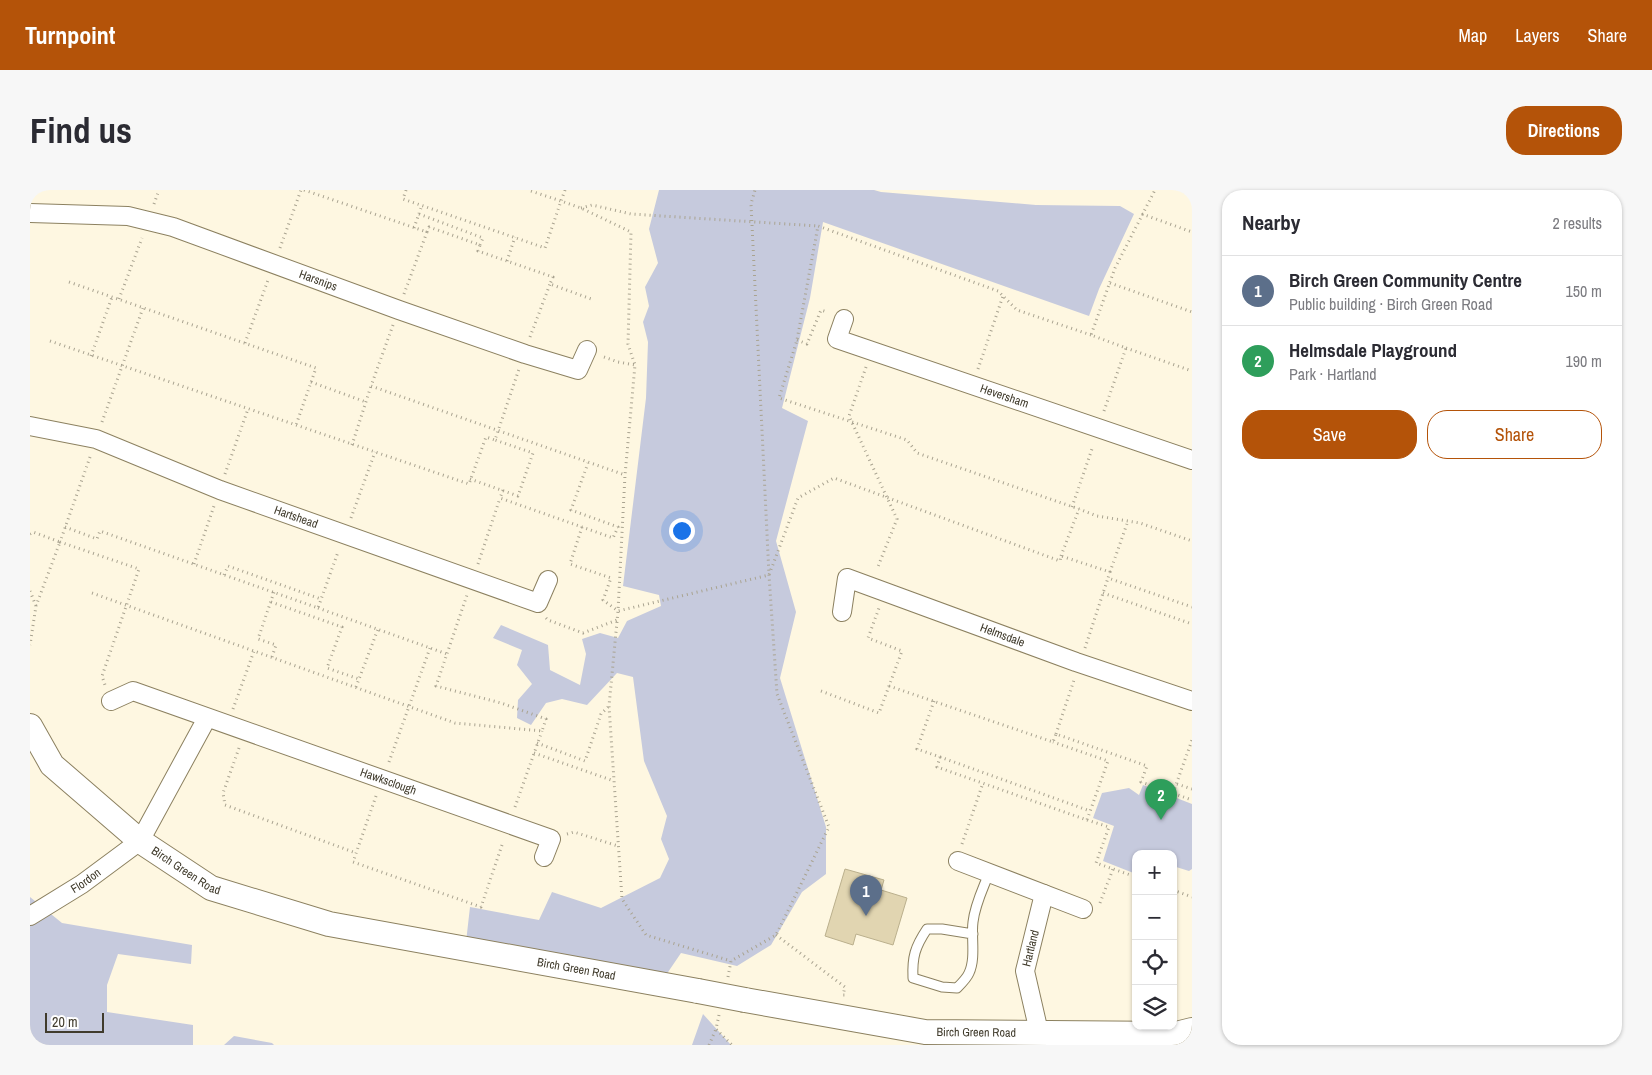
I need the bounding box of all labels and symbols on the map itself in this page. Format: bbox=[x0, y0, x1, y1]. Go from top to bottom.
street label: Harsnips bbox=[297, 266, 339, 295]
street label: Heversham bbox=[978, 380, 1031, 412]
street label: Hartshead bbox=[272, 502, 320, 532]
your location bbox=[669, 518, 695, 544]
street label: Helmsdale bbox=[978, 620, 1027, 651]
street label: Hawksclough bbox=[358, 764, 419, 799]
pin: 2 bbox=[1145, 779, 1177, 820]
street label: Birch Green Road bbox=[148, 843, 222, 898]
street label: Flordon bbox=[68, 865, 104, 897]
pin: 1 bbox=[850, 875, 882, 916]
street label: Hartland bbox=[1018, 928, 1043, 968]
street label: Birch Green Road bbox=[536, 954, 617, 984]
scale bar bbox=[45, 1010, 104, 1033]
street label: Birch Green Road bbox=[936, 1024, 1016, 1041]

